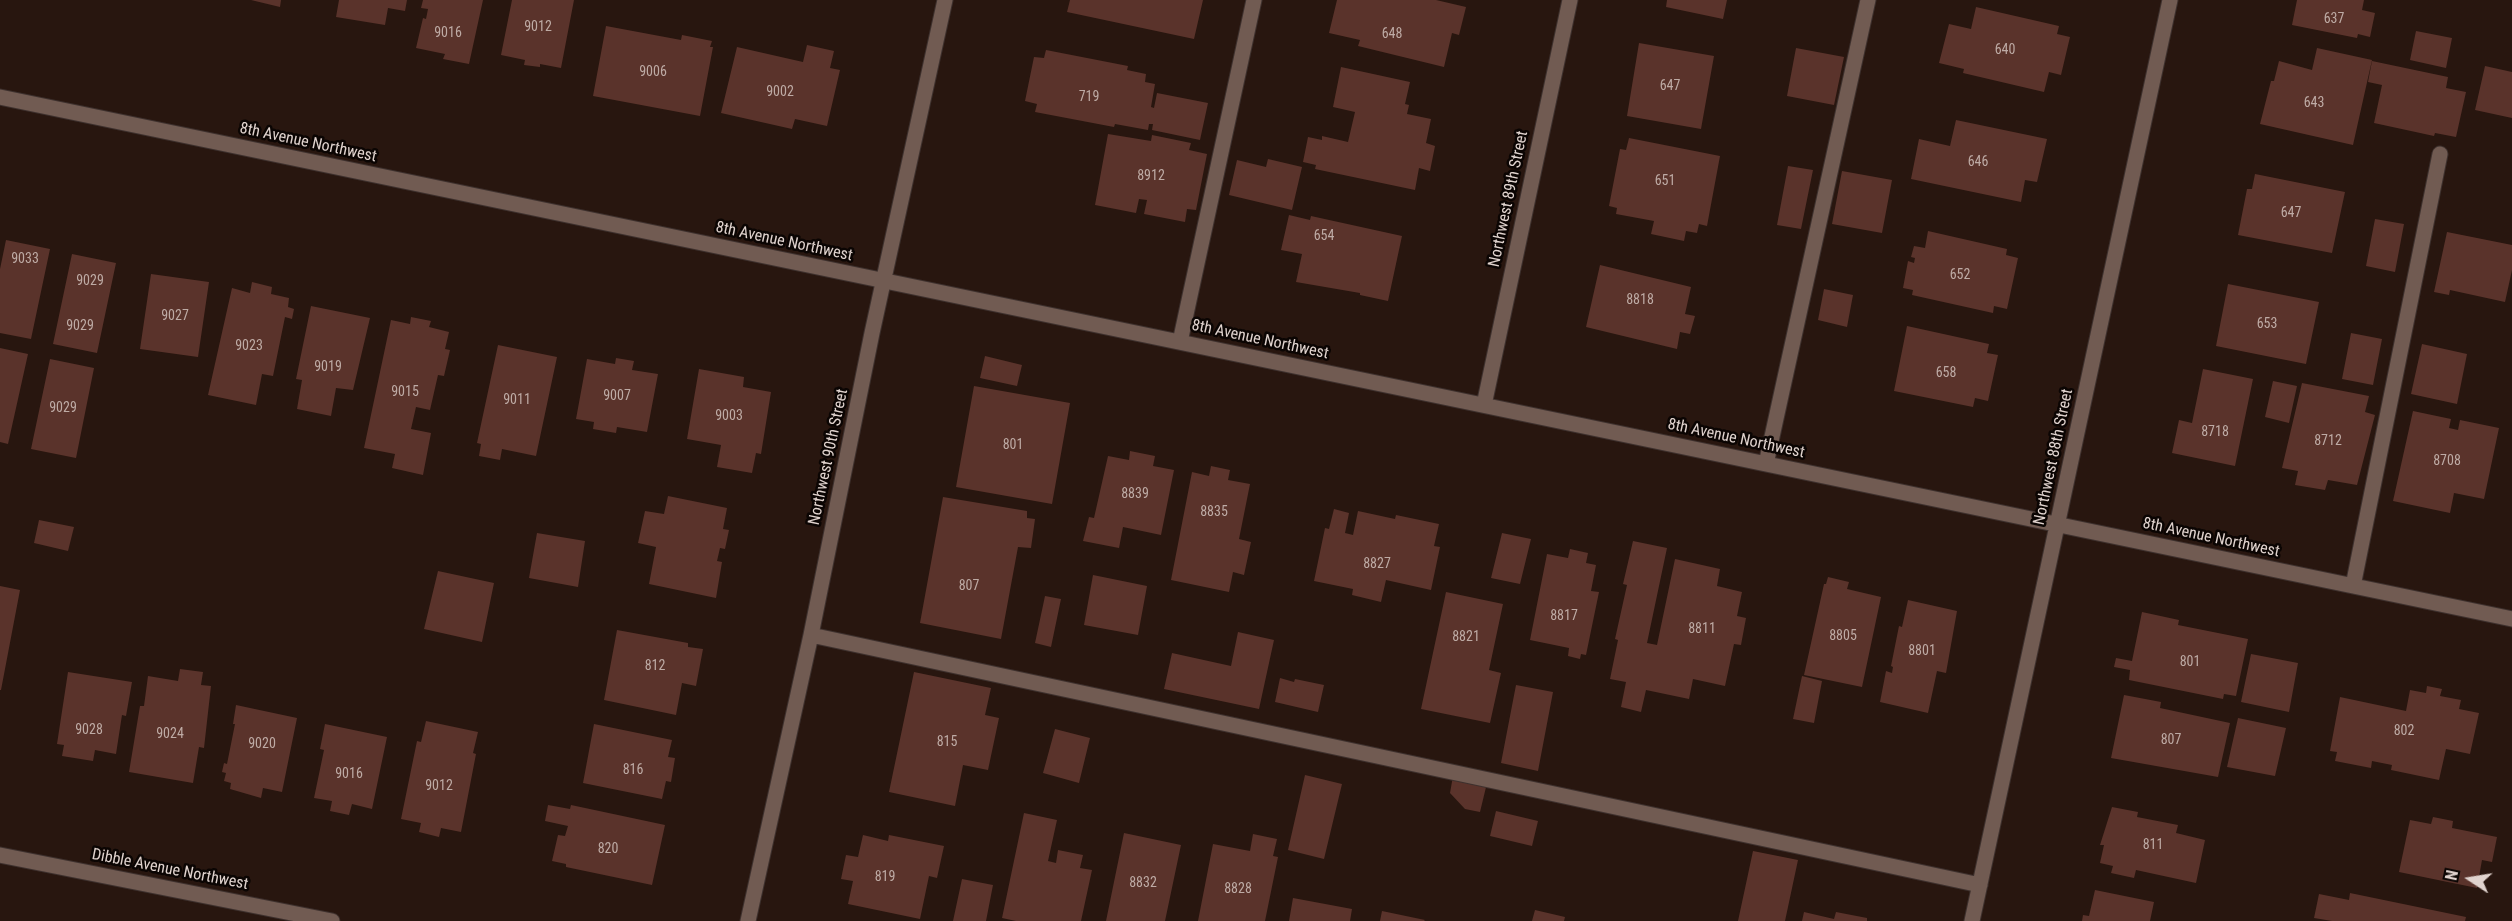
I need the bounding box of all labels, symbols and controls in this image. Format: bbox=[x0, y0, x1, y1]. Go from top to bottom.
house number: 637 bbox=[2324, 11, 2344, 27]
house number: 9012 bbox=[524, 19, 552, 35]
house number: 9016 bbox=[434, 25, 462, 41]
house number: 648 bbox=[1382, 26, 1402, 42]
house number: 640 bbox=[1995, 42, 2015, 58]
house number: 9006 bbox=[639, 64, 667, 80]
house number: 647 bbox=[1660, 78, 1680, 94]
house number: 9002 bbox=[766, 84, 794, 100]
house number: 719 bbox=[1079, 89, 1099, 105]
house number: 643 bbox=[2304, 95, 2324, 111]
street label: 8th Avenue Northwest bbox=[238, 119, 378, 167]
street label: Northwest 89th Street bbox=[1485, 129, 1533, 269]
house number: 646 bbox=[1968, 154, 1988, 170]
house number: 8912 bbox=[1137, 168, 1165, 184]
house number: 651 bbox=[1655, 173, 1675, 189]
house number: 647 bbox=[2281, 205, 2301, 221]
street label: 8th Avenue Northwest bbox=[714, 218, 854, 266]
house number: 654 bbox=[1314, 228, 1334, 244]
house number: 9033 bbox=[11, 251, 39, 267]
house number: 652 bbox=[1950, 267, 1970, 283]
house number: 9029 bbox=[76, 273, 104, 289]
house number: 8818 bbox=[1626, 292, 1654, 308]
house number: 9027 bbox=[161, 308, 189, 324]
street label: 8th Avenue Northwest bbox=[1190, 316, 1330, 364]
house number: 653 bbox=[2257, 316, 2277, 332]
house number: 9029 bbox=[66, 318, 94, 334]
house number: 9023 bbox=[235, 338, 263, 354]
house number: 9019 bbox=[314, 359, 342, 375]
house number: 658 bbox=[1936, 365, 1956, 381]
house number: 9015 bbox=[391, 384, 419, 400]
street label: Northwest 90th Street bbox=[805, 387, 853, 527]
street label: Northwest 88th Street bbox=[2030, 387, 2078, 527]
house number: 9007 bbox=[603, 388, 631, 404]
house number: 9011 bbox=[503, 392, 531, 408]
house number: 9029 bbox=[49, 400, 77, 416]
house number: 9003 bbox=[715, 408, 743, 424]
street label: 8th Avenue Northwest bbox=[1666, 415, 1806, 463]
house number: 8718 bbox=[2201, 424, 2229, 440]
house number: 8712 bbox=[2314, 433, 2342, 449]
house number: 801 bbox=[1003, 437, 1023, 453]
house number: 8708 bbox=[2433, 453, 2461, 469]
house number: 8839 bbox=[1121, 486, 1149, 502]
house number: 8835 bbox=[1200, 504, 1228, 520]
street label: 8th Avenue Northwest bbox=[2141, 514, 2281, 562]
house number: 8827 bbox=[1363, 556, 1391, 572]
house number: 807 bbox=[959, 578, 979, 594]
house number: 8817 bbox=[1550, 608, 1578, 624]
house number: 8811 bbox=[1688, 621, 1716, 637]
house number: 8805 bbox=[1829, 628, 1857, 644]
house number: 8821 bbox=[1452, 629, 1480, 645]
house number: 8801 bbox=[1908, 643, 1936, 659]
house number: 801 bbox=[2180, 654, 2200, 670]
house number: 812 bbox=[645, 658, 665, 674]
house number: 9028 bbox=[75, 722, 103, 738]
house number: 802 bbox=[2394, 723, 2414, 739]
house number: 9024 bbox=[156, 726, 184, 742]
house number: 807 bbox=[2161, 732, 2181, 748]
house number: 815 bbox=[937, 734, 957, 750]
house number: 9020 bbox=[248, 736, 276, 752]
house number: 816 bbox=[623, 762, 643, 778]
house number: 9016 bbox=[335, 766, 363, 782]
house number: 9012 bbox=[425, 778, 453, 794]
house number: 811 bbox=[2143, 837, 2163, 853]
house number: 820 bbox=[598, 841, 618, 857]
street label: Dibble Avenue Northwest bbox=[90, 845, 250, 895]
north arrow bbox=[2440, 849, 2500, 909]
text: N bbox=[2442, 868, 2462, 882]
house number: 819 bbox=[875, 869, 895, 885]
house number: 8832 bbox=[1129, 875, 1157, 891]
house number: 8828 bbox=[1224, 881, 1252, 897]

